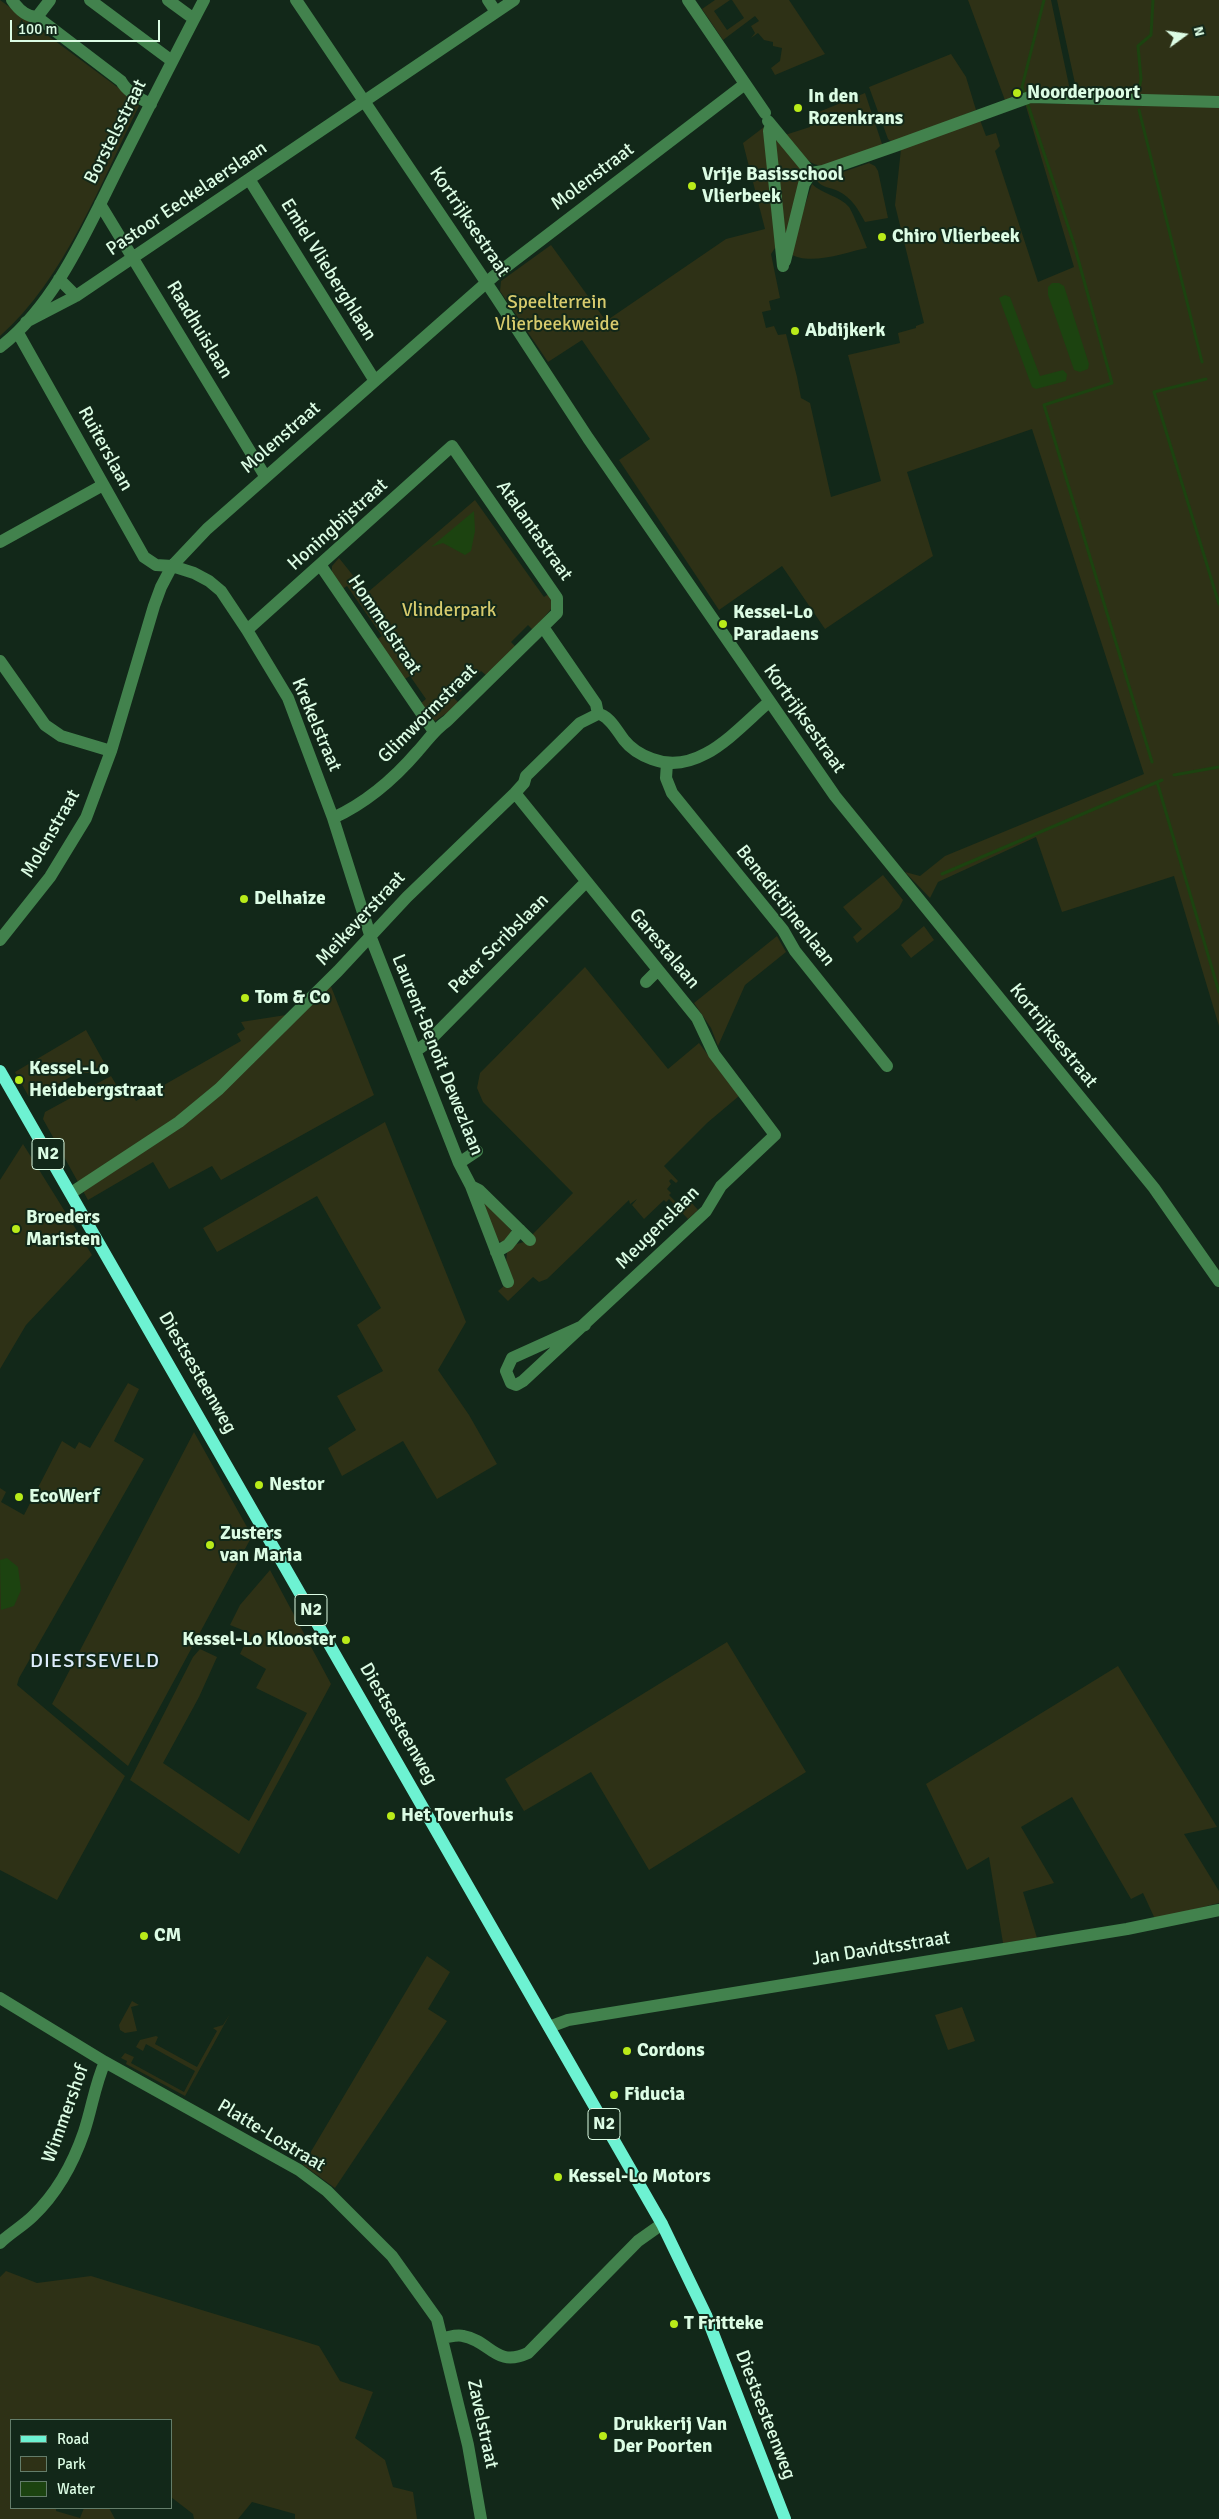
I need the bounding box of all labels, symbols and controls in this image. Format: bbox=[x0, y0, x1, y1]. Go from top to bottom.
scale bar bbox=[12, 10, 162, 42]
north arrow bbox=[1159, 10, 1209, 60]
text: 100 m bbox=[18, 20, 58, 38]
text: N bbox=[1190, 24, 1208, 38]
street label: Borstelsstraat bbox=[80, 76, 152, 188]
place label: Noorderpoort bbox=[1027, 82, 1140, 104]
place label: In den Rozenkrans bbox=[808, 86, 903, 130]
marker: Noorderpoort bbox=[1011, 87, 1023, 99]
marker: In den Rozenkrans bbox=[792, 102, 804, 114]
street label: Pastoor Eeckelaerslaan bbox=[102, 137, 272, 261]
street label: Molenstraat bbox=[547, 138, 639, 216]
street label: Kortrijksestraat bbox=[424, 163, 514, 281]
place label: Vrije Basisschool Vlierbeek bbox=[702, 164, 844, 208]
marker: Vrije Basisschool Vlierbeek bbox=[686, 180, 698, 192]
street label: Emiel Vlieberghlaan bbox=[275, 195, 381, 345]
place label: Chiro Vlierbeek bbox=[892, 226, 1020, 248]
marker: Chiro Vlierbeek bbox=[876, 231, 888, 243]
street label: Raadhuislaan bbox=[161, 277, 237, 383]
park label: Speelterrein Vlierbeekweide bbox=[495, 292, 619, 336]
place label: Abdijkerk bbox=[805, 320, 885, 342]
marker: Abdijkerk bbox=[789, 325, 801, 337]
street label: Molenstraat bbox=[237, 397, 325, 479]
street label: Ruiterslaan bbox=[73, 403, 137, 495]
street label: Honingbijstraat bbox=[283, 474, 393, 576]
street label: Atalantastraat bbox=[491, 477, 577, 585]
street label: Hommelstraat bbox=[342, 571, 426, 679]
park label: Vlinderpark bbox=[402, 600, 496, 622]
place label: Kessel-Lo Paradaens bbox=[733, 602, 819, 646]
marker: Kessel-Lo Paradaens bbox=[717, 618, 729, 630]
street label: Glimwormstraat bbox=[374, 660, 482, 768]
street label: Kortrijksestraat bbox=[758, 660, 850, 778]
street label: Krekelstraat bbox=[286, 675, 346, 775]
street label: Molenstraat bbox=[17, 786, 85, 882]
street label: Benedictijnenlaan bbox=[731, 841, 839, 971]
street label: Meikeverstraat bbox=[311, 867, 411, 971]
place label: Delhaize bbox=[254, 888, 326, 910]
street label: Peter Scribslaan bbox=[444, 889, 554, 999]
marker: Delhaize bbox=[238, 893, 250, 905]
street label: Garestalaan bbox=[624, 904, 704, 994]
street label: Laurent-Benoit Dewezlaan bbox=[386, 951, 488, 1159]
street label: Kortrijksestraat bbox=[1004, 979, 1102, 1093]
place label: Tom & Co bbox=[255, 987, 331, 1009]
marker: Tom & Co bbox=[239, 992, 251, 1004]
place label: Kessel-Lo Heidebergstraat bbox=[29, 1058, 163, 1102]
marker: Kessel-Lo Heidebergstraat bbox=[13, 1074, 25, 1086]
road number: N2 bbox=[32, 1138, 64, 1170]
street label: Meugenslaan bbox=[612, 1182, 704, 1274]
place label: Broeders Maristen bbox=[26, 1207, 100, 1251]
marker: Broeders Maristen bbox=[10, 1223, 22, 1235]
street label: Diestsesteenweg bbox=[153, 1308, 241, 1438]
place label: Nestor bbox=[269, 1474, 324, 1496]
marker: Nestor bbox=[253, 1479, 265, 1491]
place label: EcoWerf bbox=[29, 1486, 100, 1508]
marker: EcoWerf bbox=[13, 1491, 25, 1503]
place label: Zusters van Maria bbox=[220, 1523, 302, 1567]
marker: Zusters van Maria bbox=[204, 1539, 216, 1551]
road number: N2 bbox=[295, 1594, 327, 1626]
place label: Kessel-Lo Klooster bbox=[182, 1629, 336, 1651]
marker: Kessel-Lo Klooster bbox=[340, 1634, 352, 1646]
district label: DIESTSEVELD bbox=[29, 1650, 161, 1674]
street label: Diestsesteenweg bbox=[354, 1659, 442, 1789]
place label: Het Toverhuis bbox=[401, 1805, 513, 1827]
marker: Het Toverhuis bbox=[385, 1810, 397, 1822]
place label: CM bbox=[154, 1925, 181, 1947]
street label: Jan Davidtsstraat bbox=[810, 1927, 952, 1971]
marker: CM bbox=[138, 1930, 150, 1942]
place label: Cordons bbox=[637, 2040, 705, 2062]
marker: Cordons bbox=[621, 2045, 633, 2057]
street label: Wimmershof bbox=[38, 2062, 94, 2166]
place label: Fiducia bbox=[624, 2084, 685, 2106]
marker: Fiducia bbox=[608, 2089, 620, 2101]
street label: Platte-Lostraat bbox=[213, 2095, 329, 2177]
road number: N2 bbox=[588, 2108, 620, 2140]
place label: Kessel-Lo Motors bbox=[568, 2166, 711, 2188]
marker: Kessel-Lo Motors bbox=[552, 2171, 564, 2183]
place label: T Fritteke bbox=[684, 2313, 764, 2335]
marker: T Fritteke bbox=[668, 2318, 680, 2330]
street label: Diestsesteenweg bbox=[730, 2347, 800, 2483]
street label: Zavelstraat bbox=[461, 2377, 503, 2471]
place label: Drukkerij Van Der Poorten bbox=[613, 2414, 727, 2458]
legend bbox=[10, 2419, 172, 2509]
text: Road bbox=[57, 2430, 89, 2448]
marker: Drukkerij Van Der Poorten bbox=[597, 2430, 609, 2442]
text: Park bbox=[57, 2455, 86, 2473]
text: Water bbox=[57, 2480, 95, 2498]

